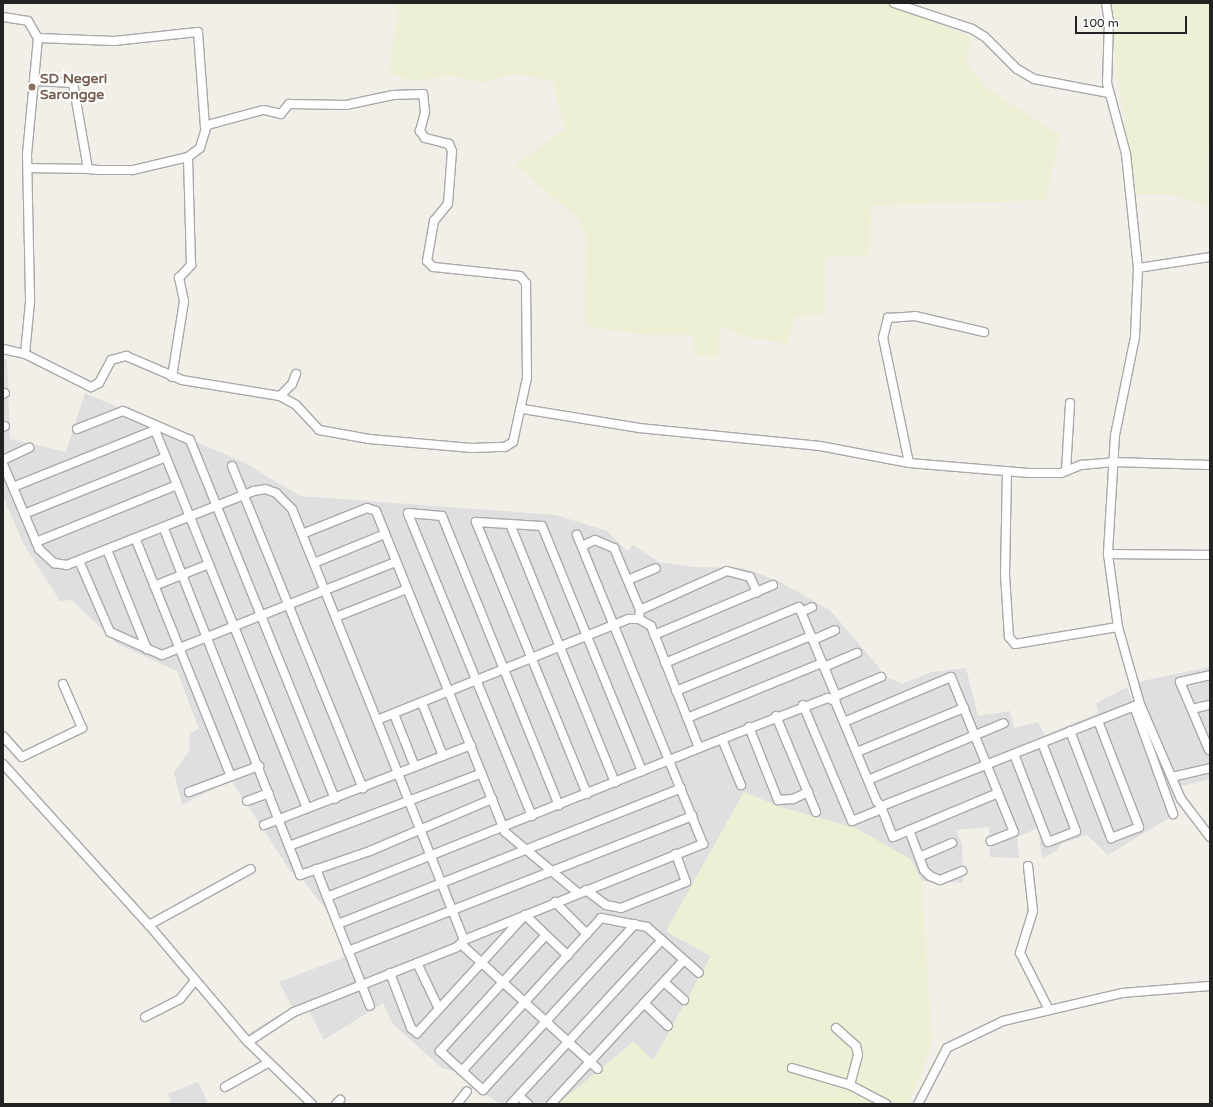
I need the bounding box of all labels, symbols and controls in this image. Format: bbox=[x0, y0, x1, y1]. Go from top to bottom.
scale bar bbox=[1077, 8, 1189, 34]
text: 100 m bbox=[1082, 16, 1119, 30]
place label: SD Negeri Sarongge bbox=[40, 71, 107, 104]
marker: SD Negeri Sarongge bbox=[27, 82, 37, 92]

